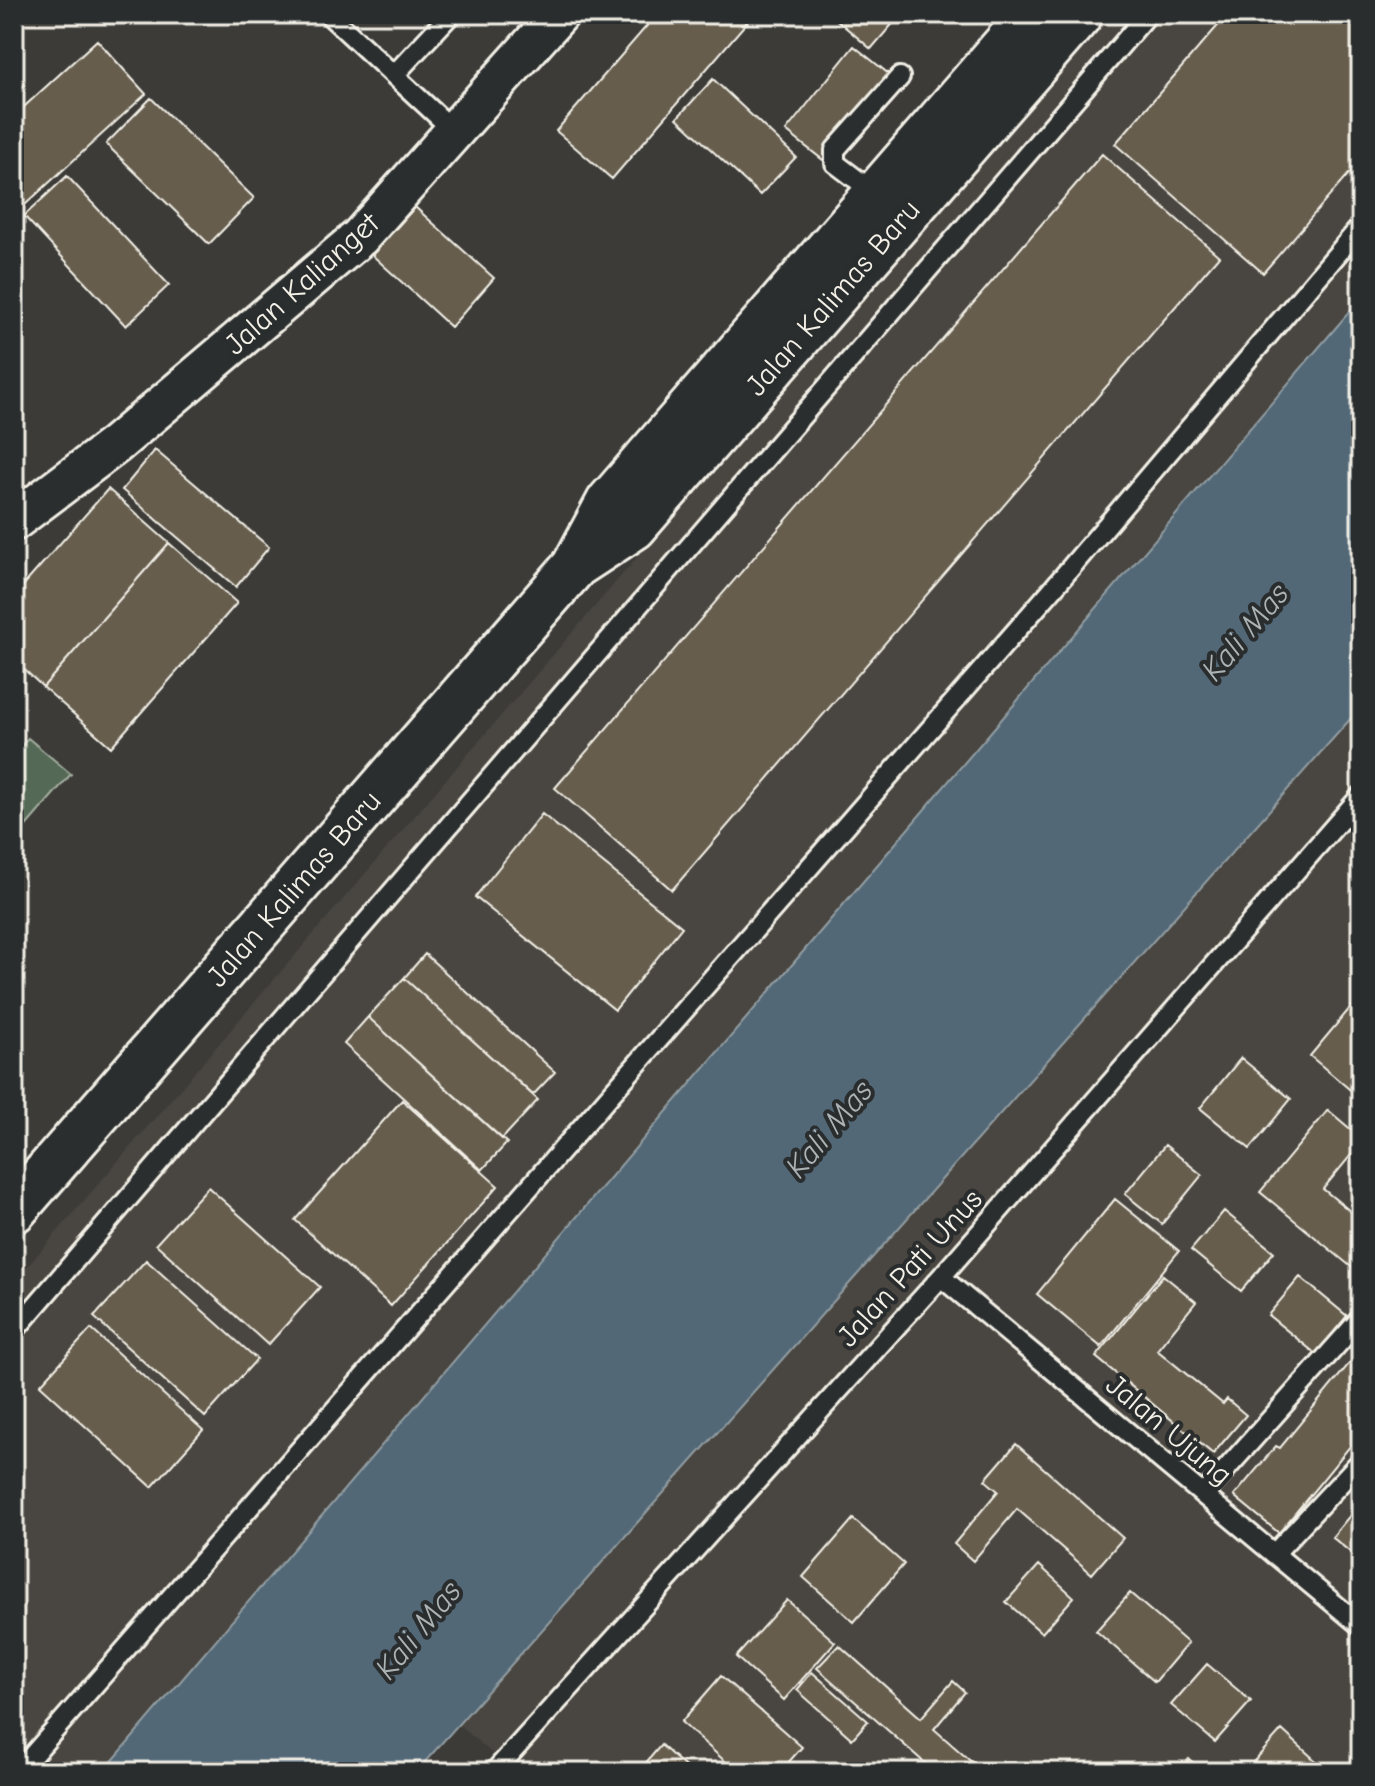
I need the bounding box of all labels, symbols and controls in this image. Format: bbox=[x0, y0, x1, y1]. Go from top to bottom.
street label: Jalan Kalimas Baru bbox=[739, 193, 927, 403]
street label: Jalan Kalianget bbox=[218, 205, 387, 362]
water label: Kali Mas bbox=[1194, 575, 1297, 688]
street label: Jalan Kalimas Baru bbox=[200, 784, 388, 994]
water label: Kali Mas bbox=[778, 1072, 881, 1185]
street label: Jalan Pati Unus bbox=[830, 1182, 990, 1354]
street label: Jalan Ujung bbox=[1099, 1367, 1239, 1493]
water label: Kali Mas bbox=[367, 1573, 469, 1687]

